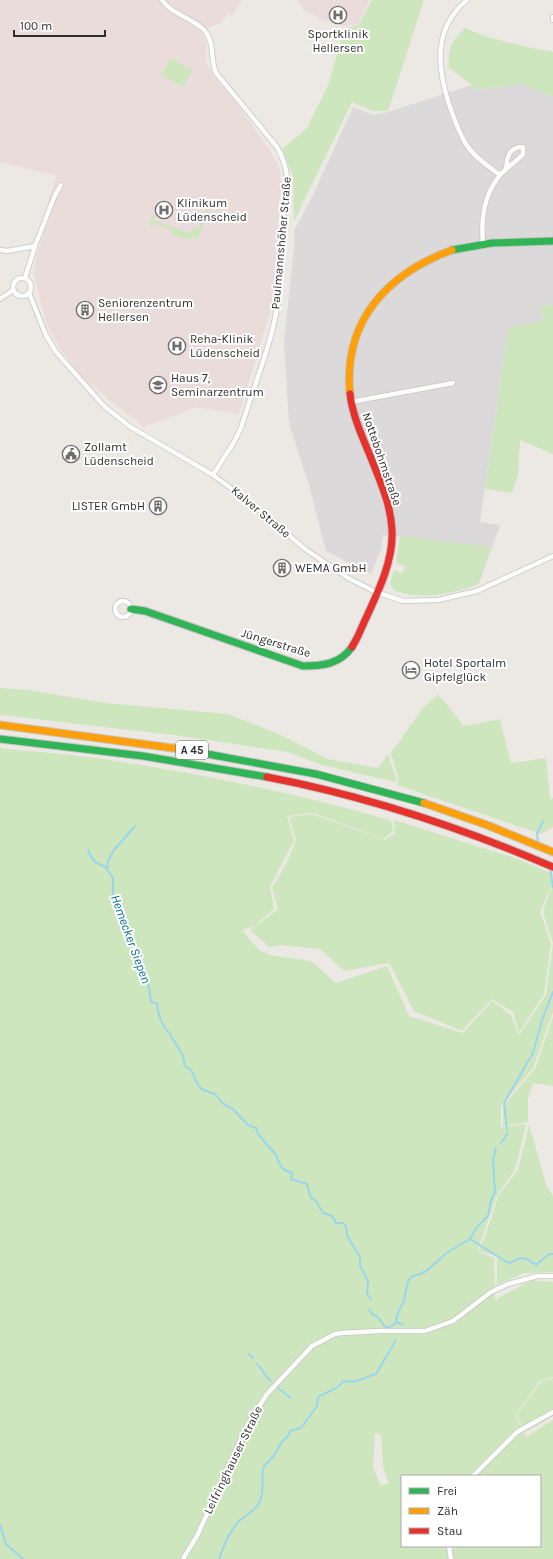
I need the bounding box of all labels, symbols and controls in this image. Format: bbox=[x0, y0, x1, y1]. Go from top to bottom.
hospital icon: Sportklinik Hellersen bbox=[328, 5, 348, 25]
scale bar bbox=[14, 12, 105, 38]
text: 100 m bbox=[20, 19, 52, 33]
place label: Sportklinik Hellersen bbox=[308, 27, 369, 55]
street label: Paulmannshöher Straße bbox=[268, 176, 294, 310]
place label: Klinikum Lüdenscheid bbox=[177, 196, 247, 224]
hospital icon: Klinikum Lüdenscheid bbox=[154, 200, 174, 220]
place label: Seniorenzentrum Hellersen bbox=[98, 296, 193, 324]
building icon: Seniorenzentrum Hellersen bbox=[75, 300, 95, 320]
place label: Reha-Klinik Lüdenscheid bbox=[190, 332, 260, 360]
hospital icon: Reha-Klinik Lüdenscheid bbox=[167, 336, 187, 356]
place label: Haus 7, Seminarzentrum bbox=[171, 371, 264, 399]
school or university icon: Haus 7, Seminarzentrum bbox=[148, 375, 168, 395]
street label: Nottebohmstraße bbox=[360, 411, 404, 507]
place label: Zollamt Lüdenscheid bbox=[84, 440, 154, 468]
public building icon: Zollamt Lüdenscheid bbox=[61, 444, 81, 464]
street label: Kalver Straße bbox=[229, 483, 293, 541]
building icon: LISTER GmbH bbox=[148, 496, 168, 516]
place label: LISTER GmbH bbox=[72, 499, 145, 513]
building icon: WEMA GmbH bbox=[272, 558, 292, 578]
place label: WEMA GmbH bbox=[295, 561, 366, 575]
street label: Jüngerstraße bbox=[240, 626, 312, 660]
place label: Hotel Sportalm Gipfelglück bbox=[424, 656, 506, 684]
hotel icon: Hotel Sportalm Gipfelglück bbox=[401, 660, 421, 680]
road number: A 45 bbox=[176, 741, 208, 759]
water label: Hemecker Siepen bbox=[108, 893, 154, 985]
street label: Leifringhauser Straße bbox=[201, 1404, 265, 1516]
legend bbox=[401, 1475, 541, 1547]
text: Frei bbox=[437, 1484, 457, 1498]
text: Zäh bbox=[437, 1504, 458, 1518]
text: Stau bbox=[437, 1524, 463, 1538]

